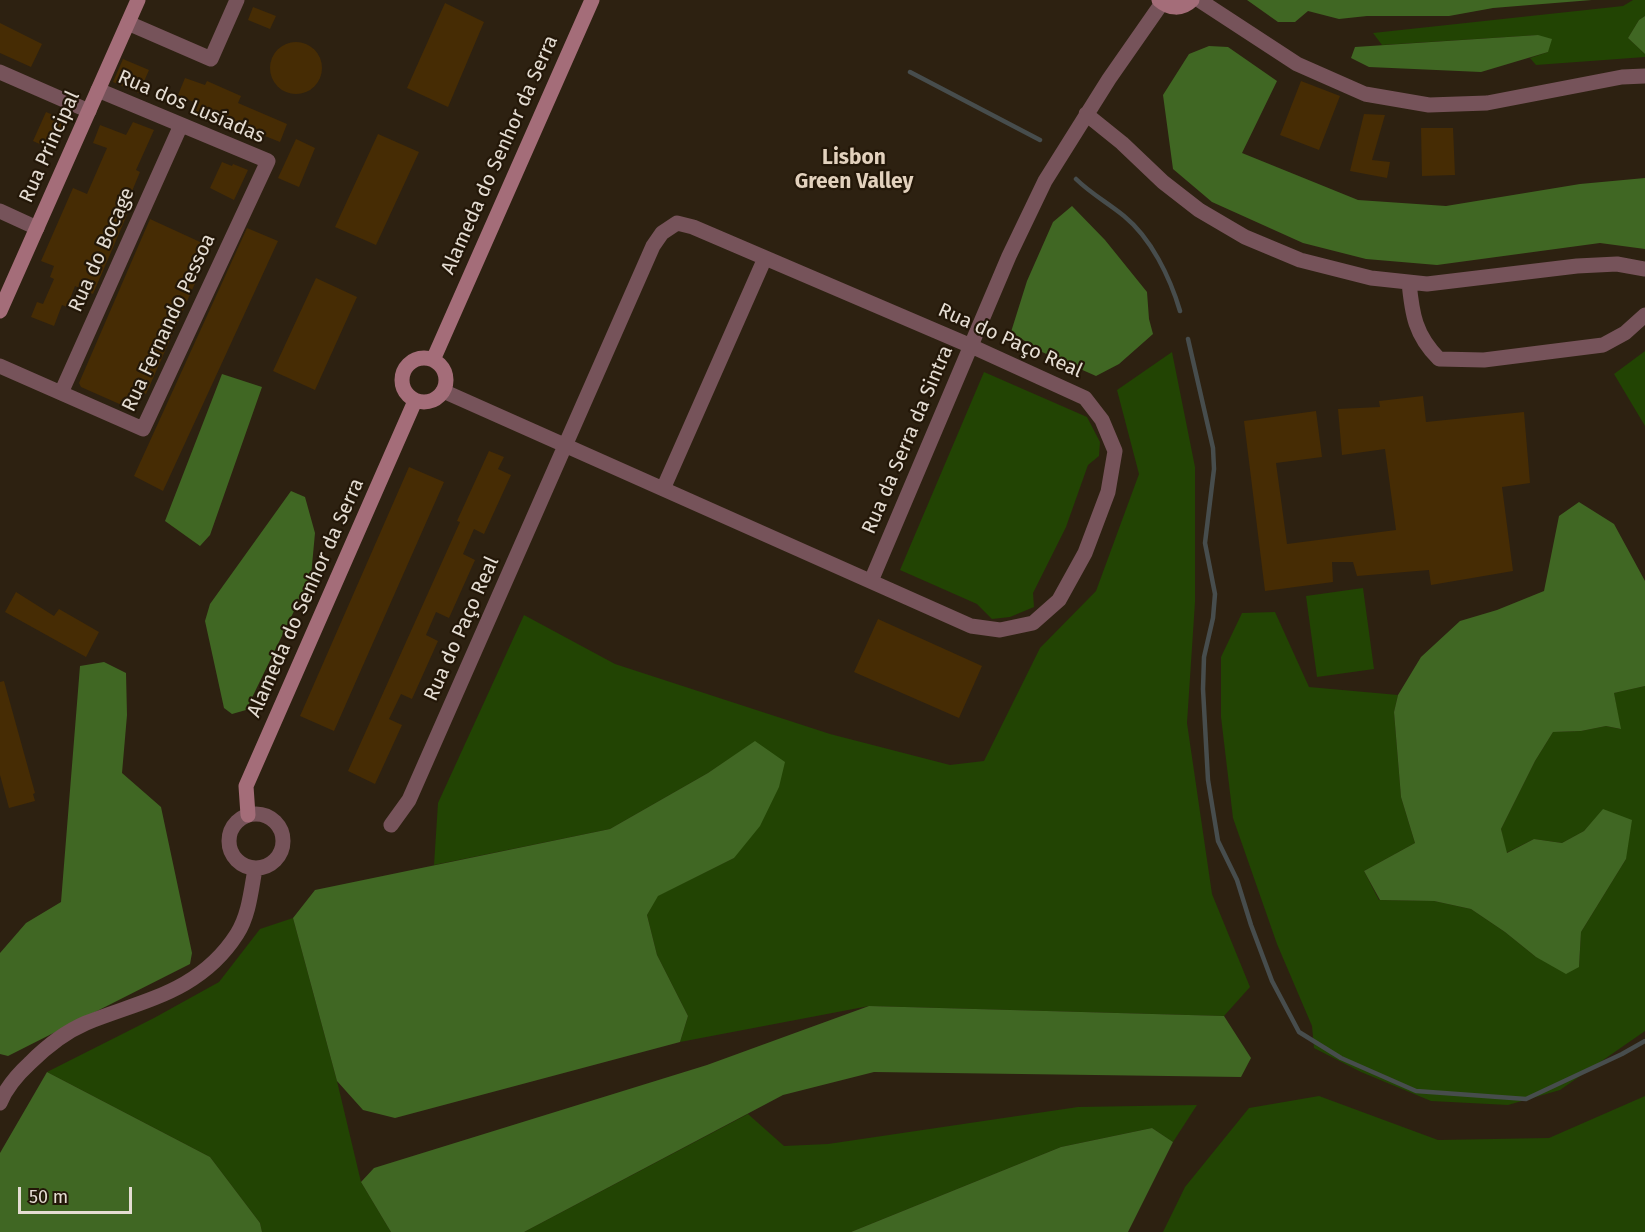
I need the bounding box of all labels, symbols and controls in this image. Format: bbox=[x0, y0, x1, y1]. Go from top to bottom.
street label: Alameda do Senhor da Serra bbox=[436, 32, 564, 278]
street label: Rua dos Lusíadas bbox=[114, 65, 268, 149]
street label: Rua Principal bbox=[15, 87, 85, 207]
district label: Lisbon Green Valley bbox=[795, 145, 913, 195]
street label: Rua do Bocage bbox=[64, 184, 140, 316]
street label: Rua Fernando Pessoa bbox=[117, 230, 221, 416]
street label: Rua do Paço Real bbox=[934, 298, 1086, 384]
street label: Rua da Serra da Sintra bbox=[857, 342, 959, 538]
street label: Alameda do Senhor da Serra bbox=[242, 475, 370, 721]
street label: Rua do Paço Real bbox=[419, 553, 505, 705]
scale bar bbox=[21, 1175, 135, 1213]
text: 50 m bbox=[29, 1186, 68, 1208]

